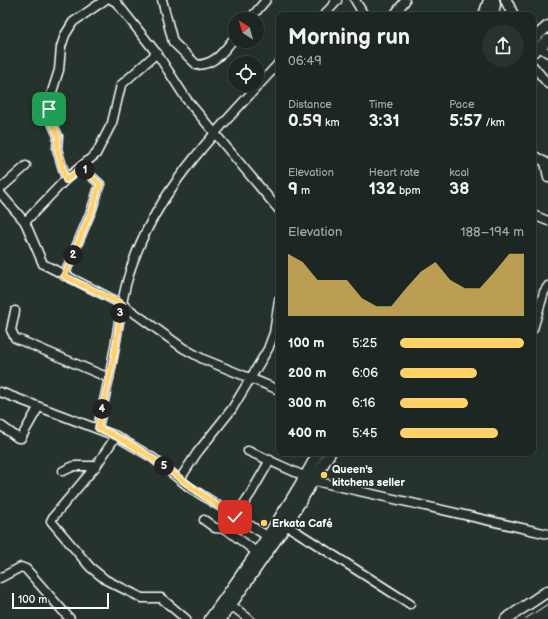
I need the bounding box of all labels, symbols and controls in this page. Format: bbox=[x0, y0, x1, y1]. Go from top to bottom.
north arrow bbox=[228, 12, 264, 48]
map controls bbox=[228, 12, 264, 92]
text: Morning run bbox=[288, 24, 410, 51]
button: share bbox=[482, 25, 524, 67]
text: 06:49 bbox=[288, 53, 322, 69]
button: locate bbox=[228, 56, 264, 92]
pin bbox=[32, 92, 66, 126]
icon: arrive bbox=[38, 98, 60, 120]
text: Distance bbox=[288, 98, 332, 111]
text: Time bbox=[369, 98, 393, 111]
text: Pace bbox=[449, 98, 474, 111]
text: 0.59 bbox=[288, 111, 322, 131]
text: 3:31 bbox=[369, 111, 400, 131]
text: 5:57 bbox=[449, 111, 482, 131]
text: km bbox=[322, 116, 340, 129]
text: /km bbox=[482, 116, 505, 129]
pin: 1 bbox=[75, 160, 95, 180]
text: 1 bbox=[83, 163, 87, 176]
text: Elevation bbox=[288, 166, 334, 179]
text: Heart rate bbox=[369, 166, 419, 179]
text: kcal bbox=[449, 166, 469, 179]
text: 9 bbox=[288, 179, 298, 199]
text: 132 bbox=[369, 179, 396, 199]
text: 38 bbox=[449, 179, 469, 199]
text: m bbox=[298, 184, 310, 197]
text: bpm bbox=[396, 184, 421, 197]
text: Elevation bbox=[288, 224, 342, 240]
text: 188–194 m bbox=[461, 224, 524, 240]
pin: 2 bbox=[63, 245, 83, 265]
text: 2 bbox=[70, 248, 76, 261]
pin: 3 bbox=[110, 303, 130, 323]
text: 3 bbox=[117, 306, 123, 319]
text: 100 m bbox=[288, 335, 324, 351]
text: 5:25 bbox=[352, 335, 377, 351]
text: 200 m bbox=[288, 365, 326, 381]
text: 6:06 bbox=[352, 365, 378, 381]
text: 300 m bbox=[288, 395, 326, 411]
text: 6:16 bbox=[352, 395, 376, 411]
pin: 4 bbox=[92, 399, 112, 419]
text: 4 bbox=[99, 402, 105, 415]
text: 400 m bbox=[288, 425, 326, 441]
text: 5:45 bbox=[352, 425, 377, 441]
pin: 5 bbox=[154, 456, 174, 476]
text: 5 bbox=[161, 459, 167, 472]
place label: Queen's kitchens seller bbox=[332, 463, 405, 489]
marker: Queen's kitchens seller bbox=[319, 470, 329, 480]
pin bbox=[218, 500, 252, 534]
icon: check bbox=[224, 506, 246, 528]
place label: Erkata Café bbox=[272, 517, 333, 530]
marker: Erkata Café bbox=[259, 518, 269, 528]
scale bar bbox=[12, 591, 109, 610]
text: 100 m bbox=[18, 593, 47, 606]

